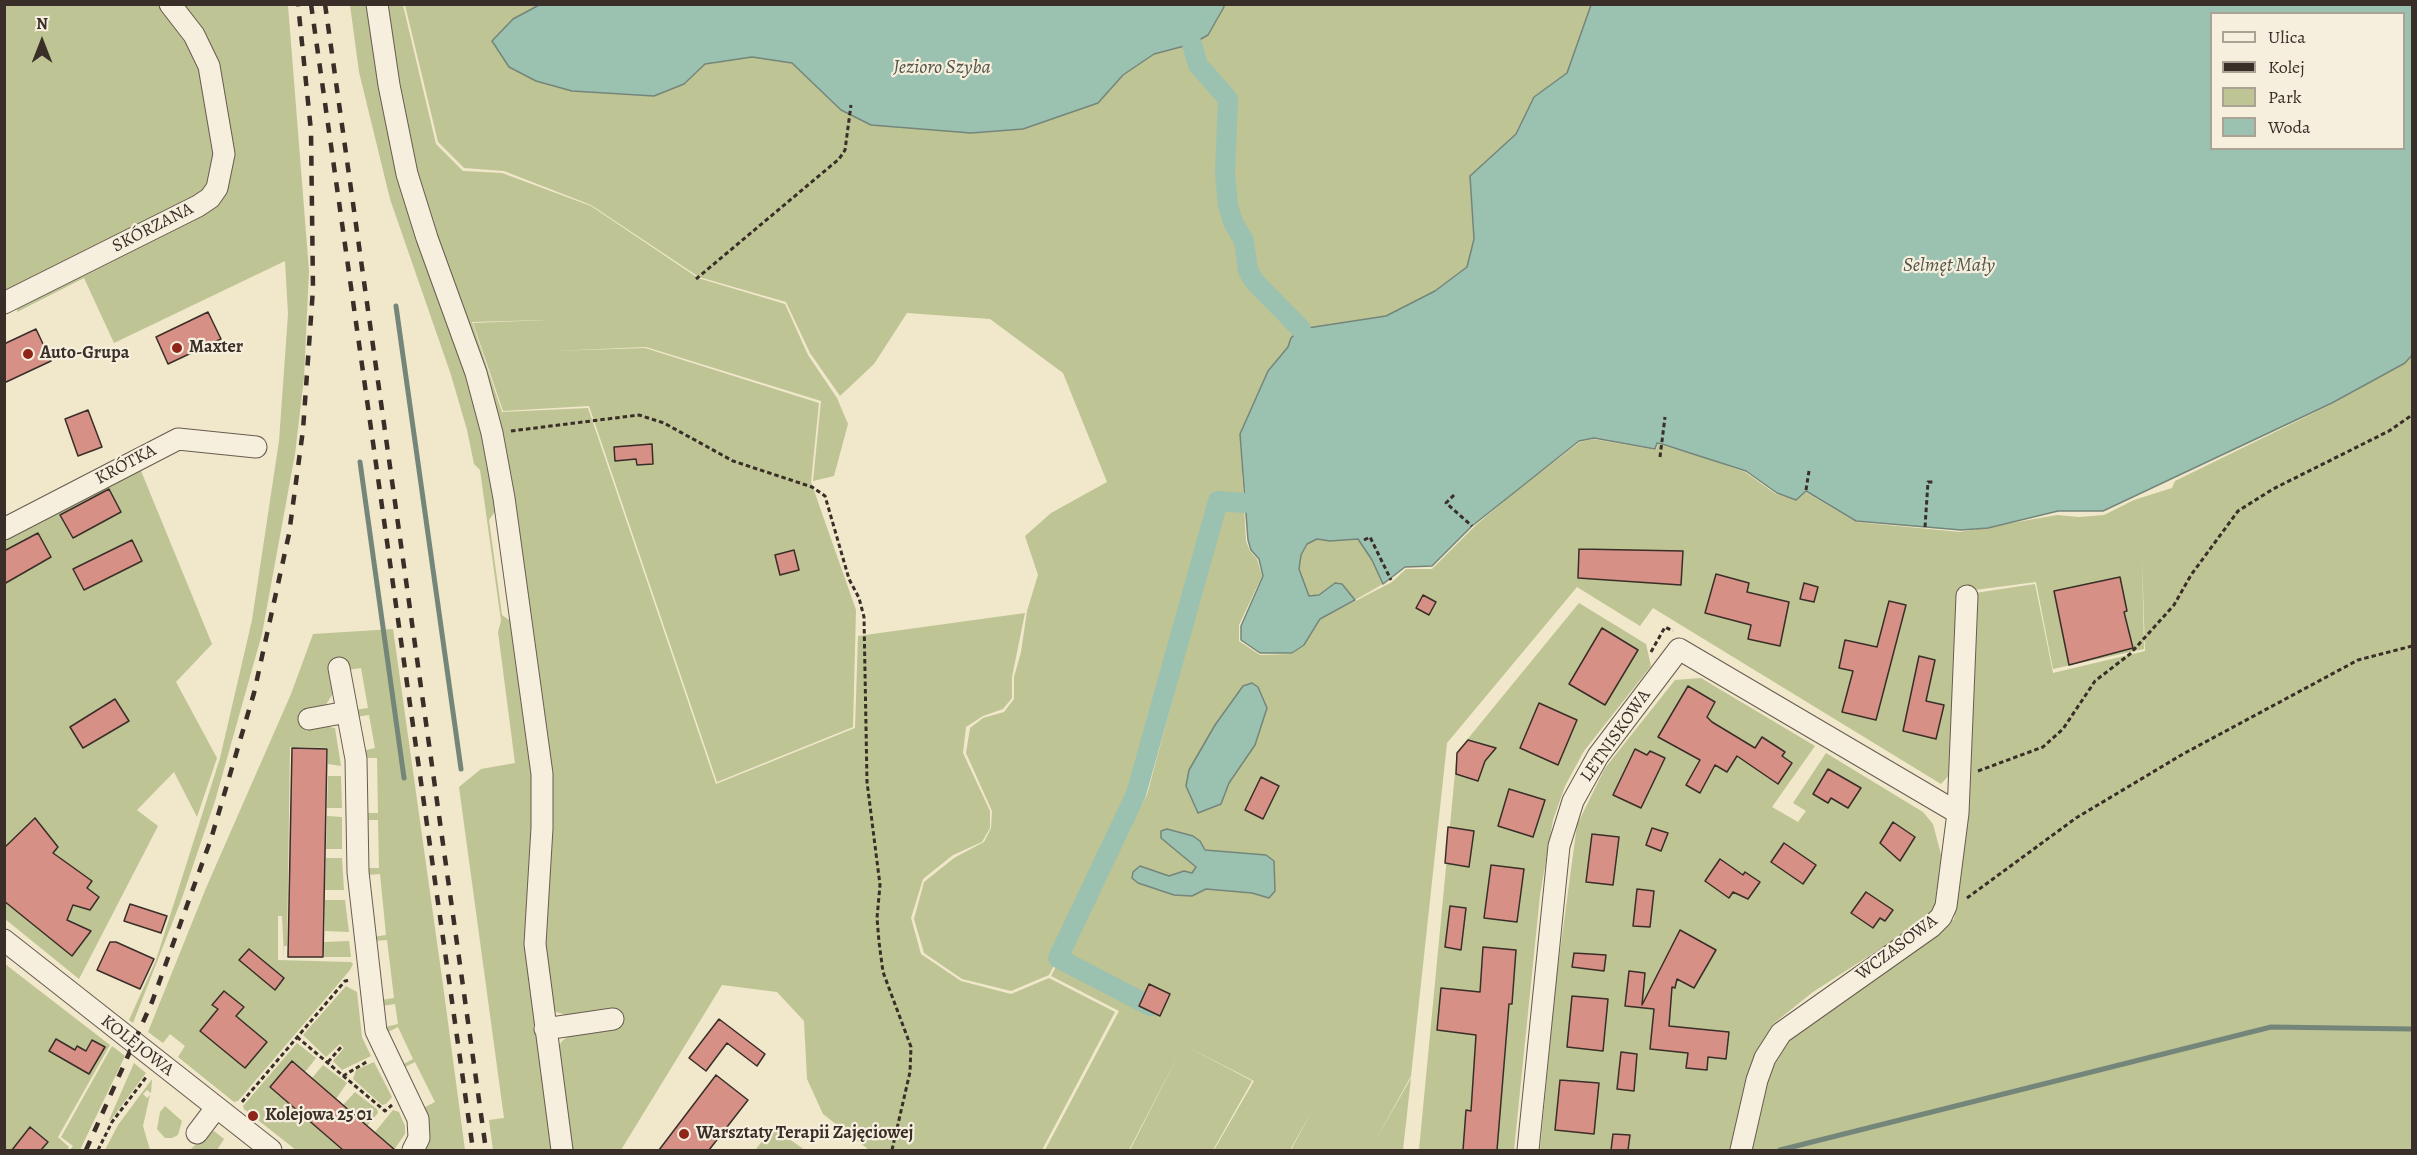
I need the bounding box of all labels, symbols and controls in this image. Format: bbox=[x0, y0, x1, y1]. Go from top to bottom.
north arrow bbox=[12, 12, 72, 72]
legend bbox=[2210, 12, 2405, 150]
text: N bbox=[36, 13, 48, 35]
text: Ulica bbox=[2268, 25, 2306, 49]
text: Kolej bbox=[2268, 55, 2305, 79]
water label: Jezioro Szyba bbox=[893, 56, 991, 80]
text: Park bbox=[2268, 85, 2302, 109]
text: Woda bbox=[2268, 115, 2310, 139]
street label: SKÓRZANA bbox=[109, 198, 197, 258]
water label: Selmęt Mały bbox=[1903, 254, 1995, 278]
place label: Maxter bbox=[189, 337, 243, 359]
marker: Maxter bbox=[170, 341, 184, 355]
place label: Auto-Grupa bbox=[40, 343, 129, 365]
marker: Auto-Grupa bbox=[21, 347, 35, 361]
street label: KRÓTKA bbox=[92, 440, 160, 490]
street label: LETNISKOWA bbox=[1576, 686, 1656, 786]
street label: WCZASOWA bbox=[1852, 910, 1942, 986]
street label: KOLEJOWA bbox=[96, 1011, 178, 1081]
place label: Kolejowa 25 01 bbox=[265, 1105, 372, 1127]
marker: Kolejowa 25 01 bbox=[246, 1109, 260, 1123]
place label: Warsztaty Terapii Zajęciowej bbox=[696, 1123, 913, 1145]
marker: Warsztaty Terapii Zajęciowej bbox=[677, 1127, 691, 1141]

